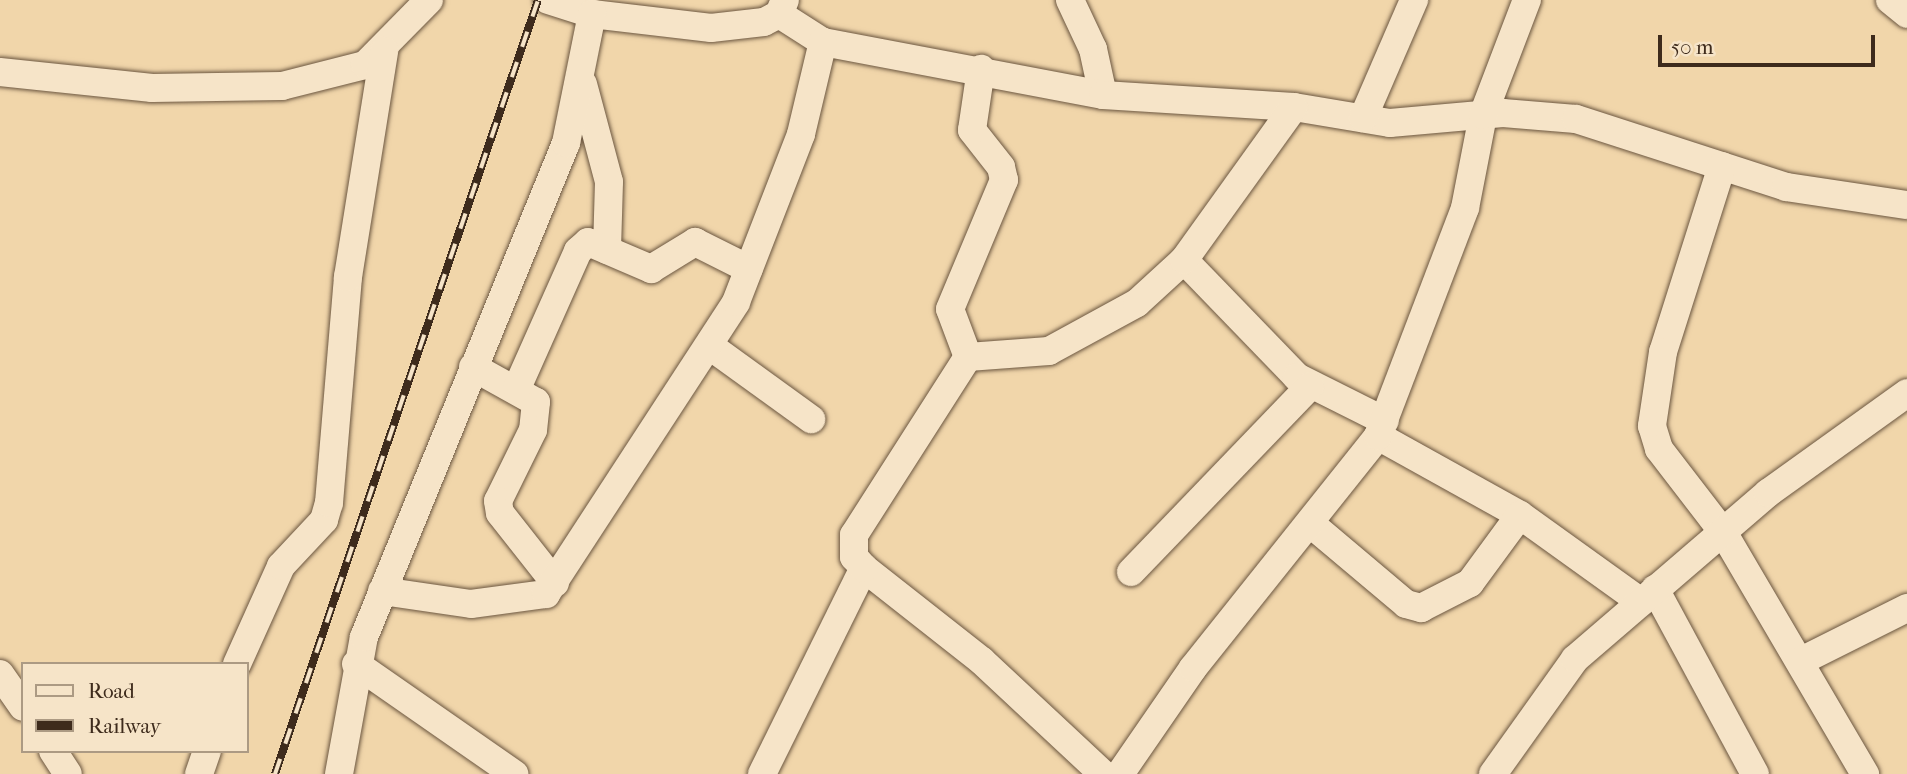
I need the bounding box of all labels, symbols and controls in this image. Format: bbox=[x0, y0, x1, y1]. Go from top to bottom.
scale bar bbox=[1662, 21, 1879, 65]
text: 50 m bbox=[1671, 35, 1714, 59]
legend bbox=[21, 662, 248, 753]
text: Road bbox=[88, 679, 135, 703]
text: Railway bbox=[88, 714, 161, 738]

